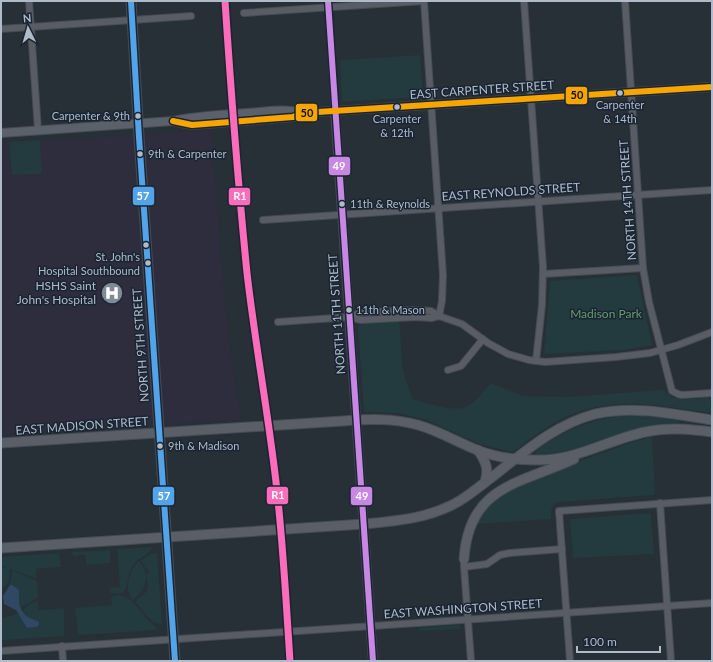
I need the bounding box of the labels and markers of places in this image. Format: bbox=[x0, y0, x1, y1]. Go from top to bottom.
marker: Carpenter & 14th bbox=[615, 88, 625, 98]
place label: Carpenter & 14th bbox=[596, 98, 644, 125]
marker: Carpenter & 12th bbox=[392, 102, 402, 112]
place label: Carpenter & 9th bbox=[52, 109, 130, 122]
marker: Carpenter & 9th bbox=[133, 111, 143, 121]
place label: Carpenter & 12th bbox=[373, 112, 421, 139]
place label: 9th & Carpenter bbox=[148, 147, 227, 160]
marker: 9th & Carpenter bbox=[135, 149, 145, 159]
place label: 11th & Reynolds bbox=[350, 197, 430, 210]
marker: 11th & Reynolds bbox=[337, 199, 347, 209]
unlabelled marker bbox=[141, 240, 151, 250]
place label: St. John's Hospital Southbound bbox=[38, 250, 140, 277]
marker: St. John's Hospital Southbound bbox=[143, 258, 153, 268]
place label: HSHS Saint John's Hospital bbox=[17, 278, 97, 307]
hospital icon: HSHS Saint John's Hospital bbox=[99, 280, 125, 306]
place label: 11th & Mason bbox=[356, 303, 425, 316]
marker: 11th & Mason bbox=[344, 305, 354, 315]
place label: 9th & Madison bbox=[168, 439, 239, 452]
marker: 9th & Madison bbox=[155, 441, 165, 451]

